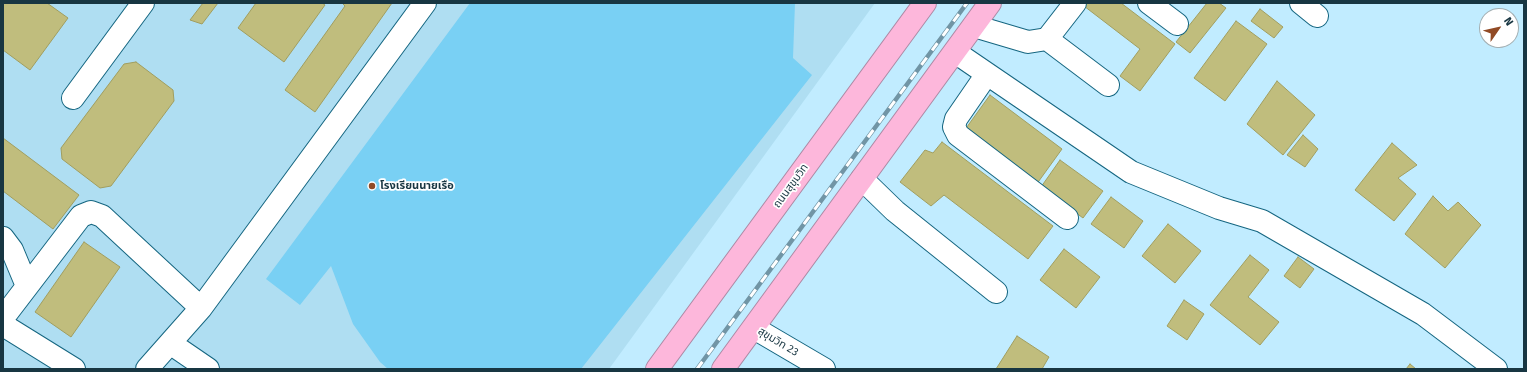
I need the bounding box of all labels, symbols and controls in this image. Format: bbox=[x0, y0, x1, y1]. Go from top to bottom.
north arrow bbox=[1479, 8, 1519, 48]
text: N bbox=[1501, 15, 1516, 28]
street label: ถนนสุขุมวิท bbox=[771, 161, 811, 211]
place label: โรงเรียนนายเรือ bbox=[380, 179, 454, 193]
marker: โรงเรียนนายเรือ bbox=[367, 181, 377, 191]
street label: สุขุมวิท 23 bbox=[755, 325, 801, 359]

